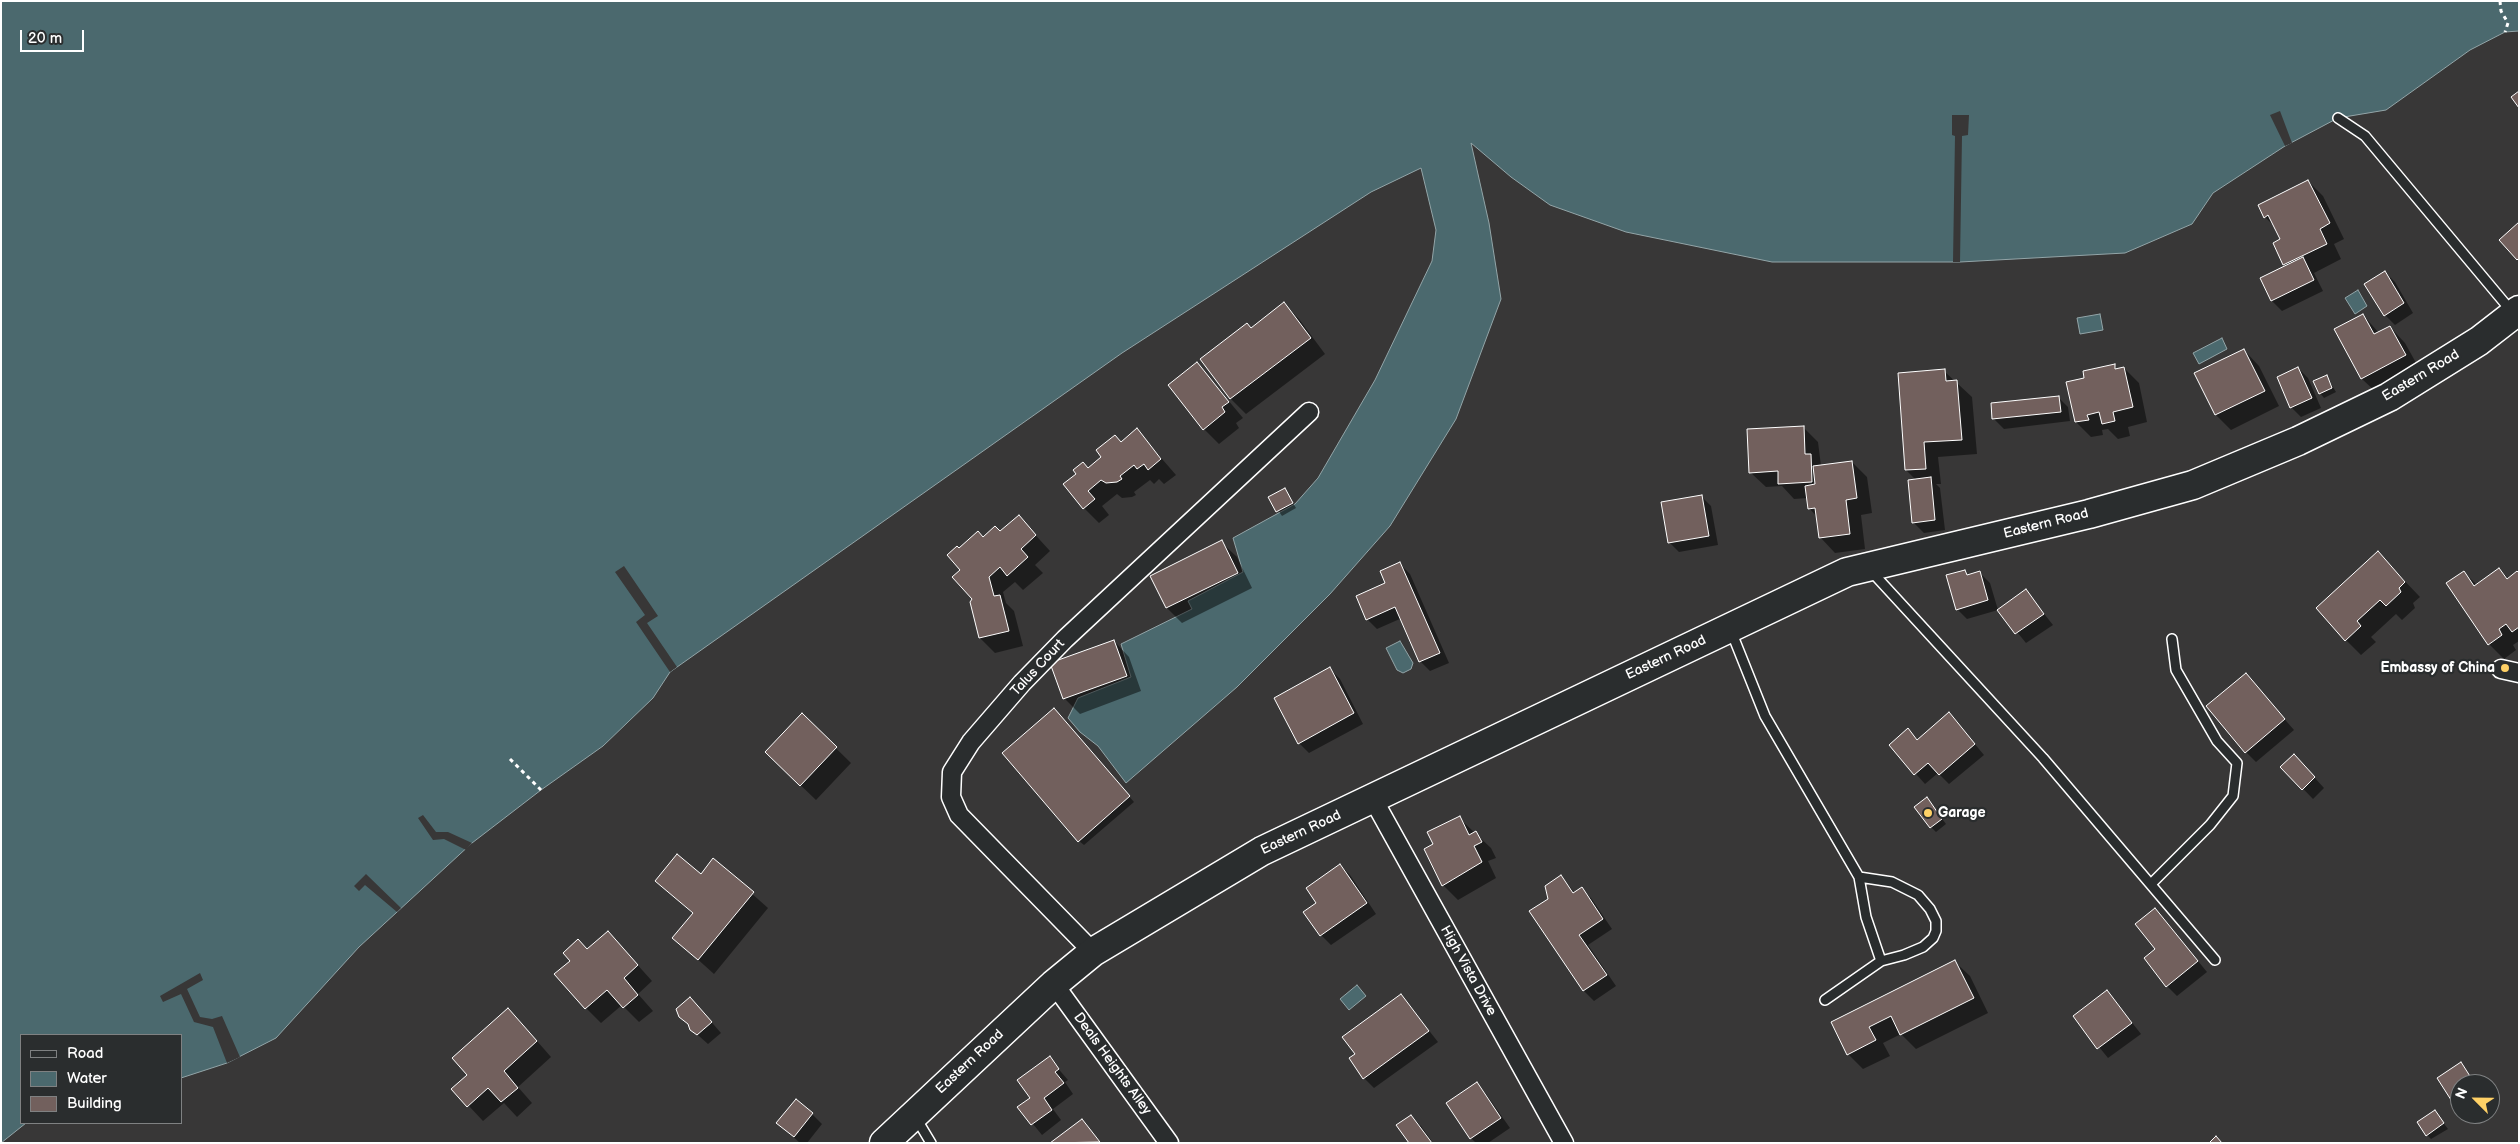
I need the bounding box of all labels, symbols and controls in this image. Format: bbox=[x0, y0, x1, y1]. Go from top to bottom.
scale bar bbox=[22, 20, 86, 52]
text: 20 m bbox=[28, 29, 62, 48]
street label: Eastern Road bbox=[2379, 346, 2463, 406]
street label: Eastern Road bbox=[2002, 505, 2090, 543]
street label: Eastern Road bbox=[1623, 632, 1709, 684]
street label: Talus Court bbox=[1007, 636, 1069, 700]
place label: Embassy of China bbox=[2380, 660, 2495, 676]
marker: Embassy of China bbox=[2499, 662, 2511, 674]
place label: Garage bbox=[1938, 805, 1986, 821]
street label: Eastern Road bbox=[1258, 807, 1344, 859]
marker: Garage bbox=[1922, 807, 1934, 819]
street label: High Vista Drive bbox=[1436, 923, 1500, 1019]
street label: Deals Heights Alley bbox=[1069, 1010, 1155, 1118]
street label: Eastern Road bbox=[933, 1026, 1007, 1098]
legend bbox=[20, 1034, 182, 1124]
text: Road bbox=[67, 1044, 103, 1063]
text: Water bbox=[67, 1069, 107, 1088]
north arrow bbox=[2450, 1074, 2500, 1124]
text: N bbox=[2452, 1085, 2472, 1102]
text: Building bbox=[67, 1094, 122, 1113]

